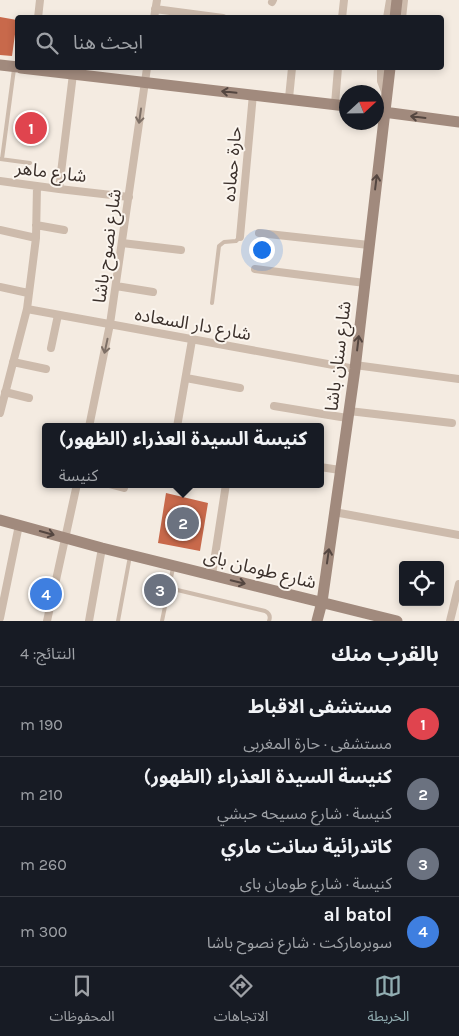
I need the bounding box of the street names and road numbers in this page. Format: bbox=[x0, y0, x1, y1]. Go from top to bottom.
street label: حارة حماده bbox=[218, 125, 246, 203]
street label: شارع ماهر bbox=[13, 157, 88, 190]
street label: شارع نصوح باشا bbox=[88, 188, 129, 305]
street label: شارع سنان باشا bbox=[320, 300, 359, 413]
street label: شارع دار السعاده bbox=[133, 303, 253, 348]
street label: شارع طومان باى bbox=[201, 544, 318, 597]

